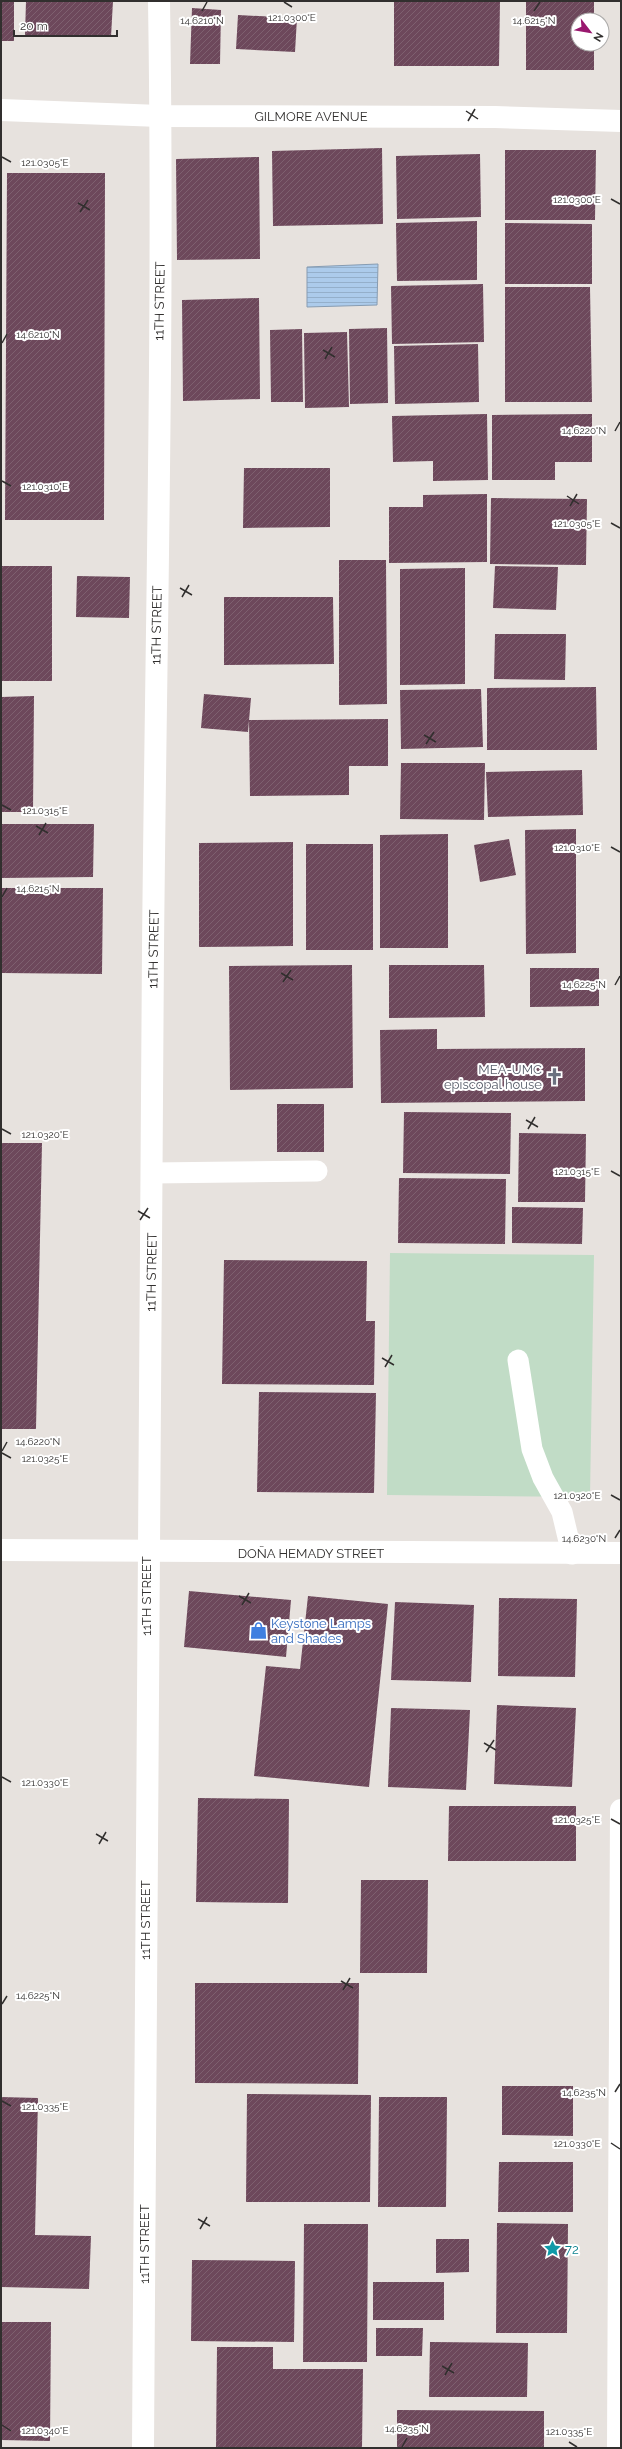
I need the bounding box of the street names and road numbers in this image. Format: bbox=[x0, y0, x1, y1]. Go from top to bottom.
street label: GILMORE AVENUE bbox=[254, 109, 368, 124]
street label: 11TH STREET bbox=[151, 261, 168, 341]
street label: 11TH STREET bbox=[148, 585, 165, 665]
street label: 11TH STREET bbox=[145, 909, 162, 989]
street label: 11TH STREET bbox=[143, 1232, 160, 1312]
street label: DOÑA HEMADY STREET bbox=[238, 1546, 384, 1561]
street label: 11TH STREET bbox=[139, 1556, 154, 1636]
street label: 11TH STREET bbox=[138, 1880, 153, 1960]
street label: 11TH STREET bbox=[137, 2204, 152, 2284]

